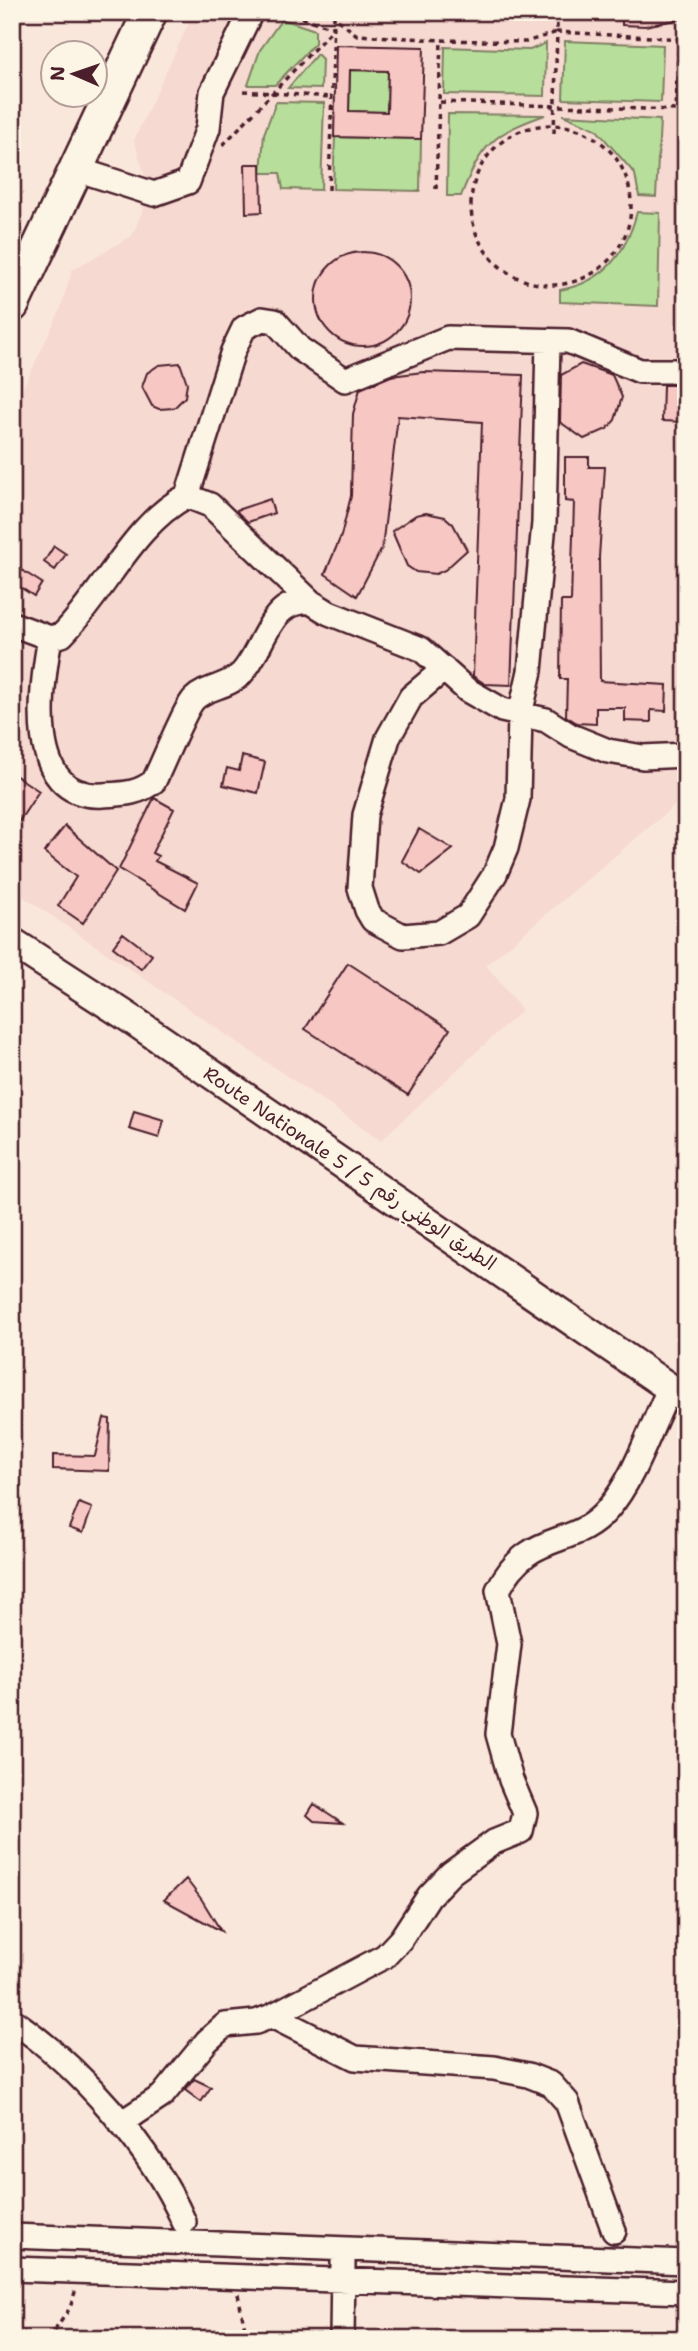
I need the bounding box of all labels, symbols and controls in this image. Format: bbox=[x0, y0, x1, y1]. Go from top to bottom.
north arrow bbox=[38, 38, 108, 108]
text: N bbox=[45, 65, 70, 81]
street label: Route Nationale 5 / الطريق الوطني رقم 5 bbox=[196, 1061, 501, 1279]

